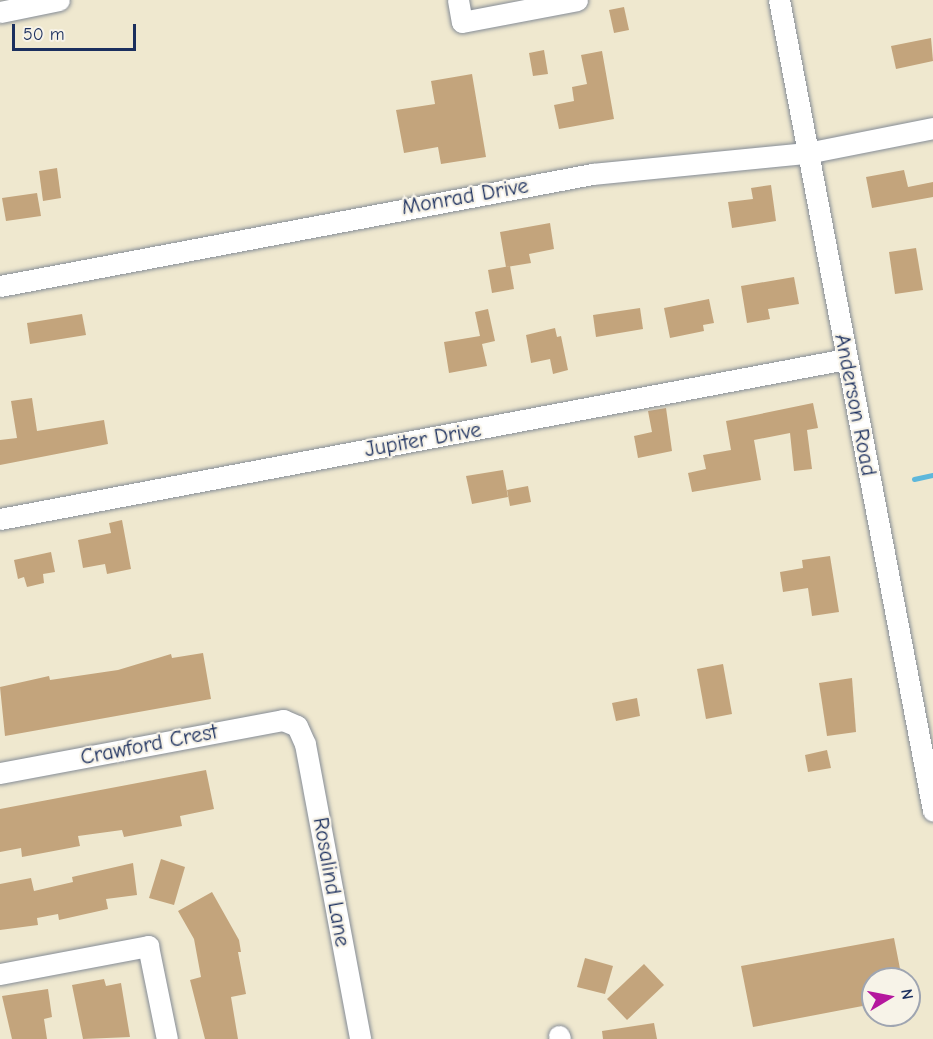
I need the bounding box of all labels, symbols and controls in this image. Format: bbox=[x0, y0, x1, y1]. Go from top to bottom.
scale bar bbox=[15, 12, 140, 50]
text: 50 m bbox=[23, 24, 65, 45]
street label: Monrad Drive bbox=[400, 173, 530, 221]
street label: Anderson Road bbox=[828, 332, 882, 478]
street label: Jupiter Drive bbox=[363, 417, 483, 463]
street label: Crawford Crest bbox=[78, 719, 220, 771]
street label: Rosalind Lane bbox=[307, 815, 355, 949]
north arrow bbox=[861, 967, 921, 1027]
text: N bbox=[897, 988, 917, 1001]

